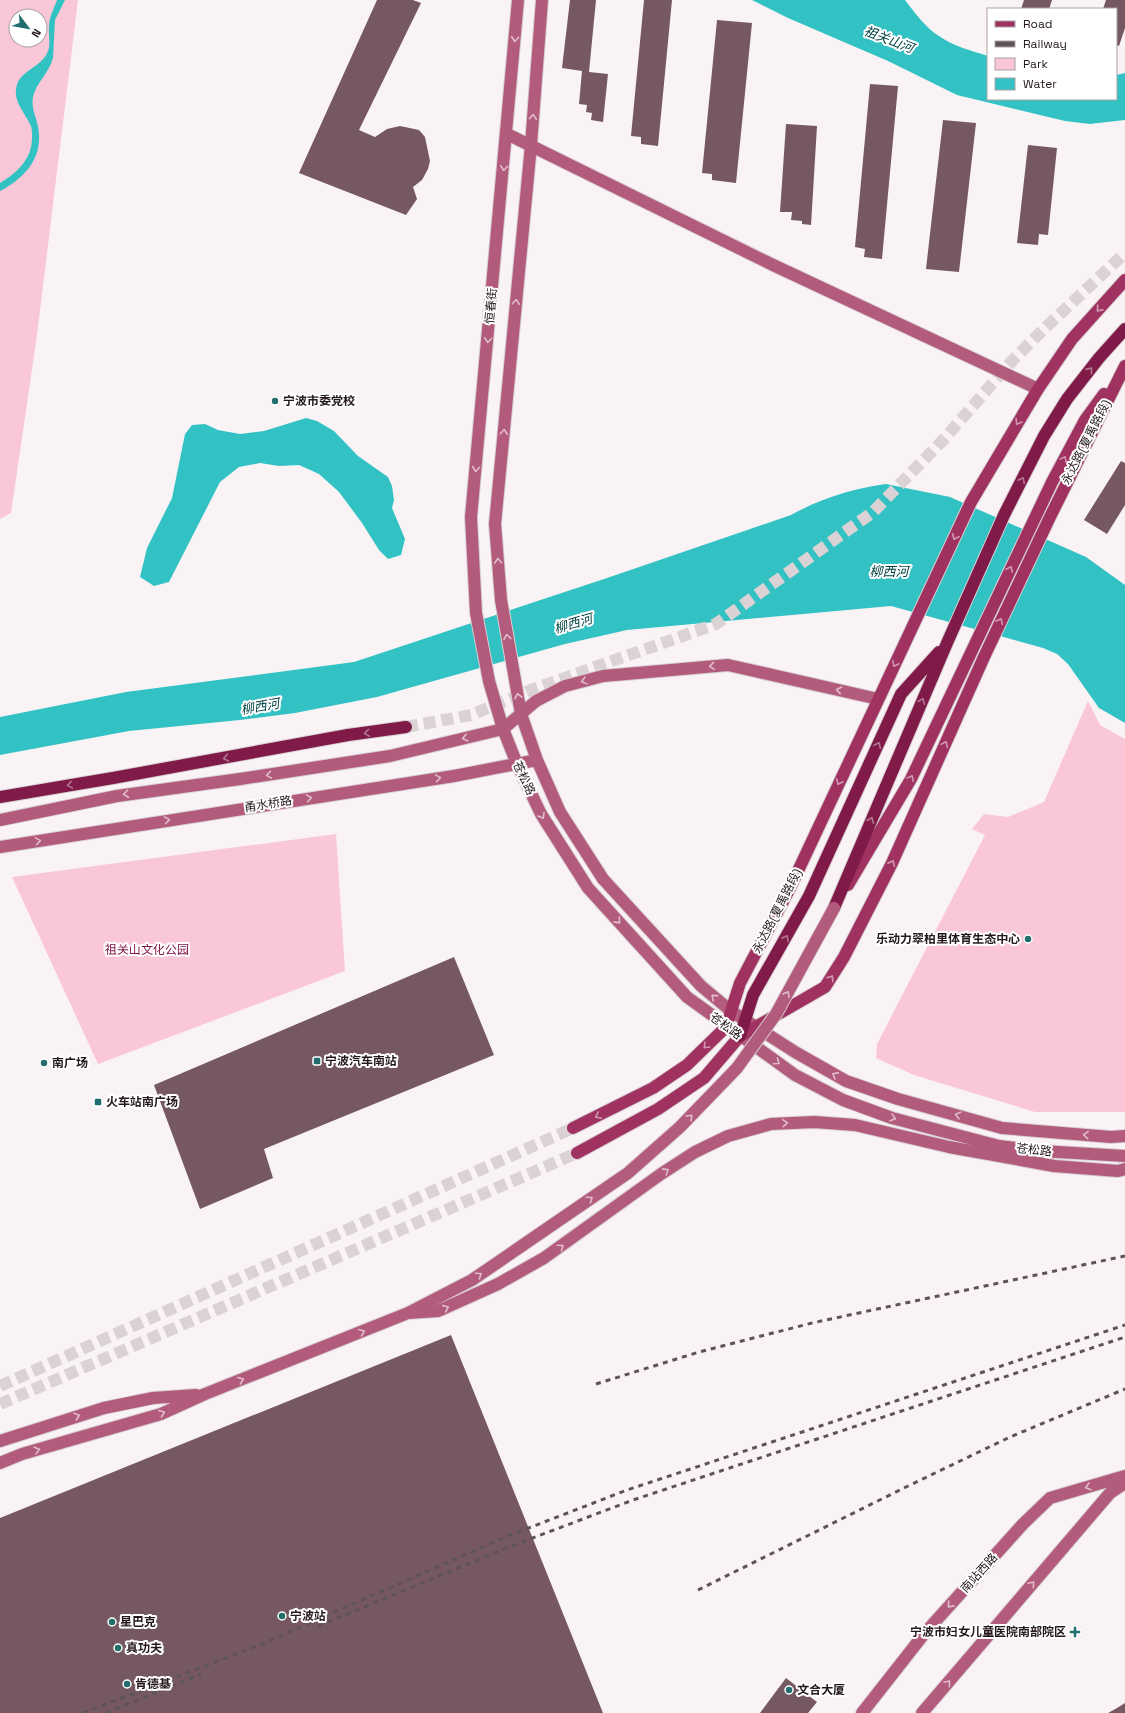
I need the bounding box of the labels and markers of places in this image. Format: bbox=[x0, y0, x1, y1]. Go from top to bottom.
place label: 宁波市委党校 bbox=[283, 393, 355, 409]
marker: 宁波市委党校 bbox=[270, 396, 280, 406]
place label: 乐动力翠柏里体育生态中心 bbox=[876, 931, 1020, 947]
marker: 乐动力翠柏里体育生态中心 bbox=[1023, 934, 1033, 944]
place label: 宁波汽车南站 bbox=[325, 1053, 397, 1069]
place label: 南广场 bbox=[52, 1055, 88, 1071]
marker: 宁波汽车南站 bbox=[312, 1056, 322, 1066]
marker: 南广场 bbox=[39, 1058, 49, 1068]
place label: 火车站南广场 bbox=[106, 1094, 178, 1110]
marker: 火车站南广场 bbox=[93, 1097, 103, 1107]
place label: 宁波站 bbox=[290, 1608, 326, 1624]
marker: 宁波站 bbox=[277, 1611, 287, 1621]
place label: 星巴克 bbox=[120, 1614, 156, 1630]
marker: 星巴克 bbox=[107, 1617, 117, 1627]
place label: 宁波市妇女儿童医院南部院区 bbox=[910, 1624, 1066, 1640]
marker: 宁波市妇女儿童医院南部院区 bbox=[1069, 1626, 1081, 1638]
place label: 真功夫 bbox=[126, 1640, 162, 1656]
marker: 真功夫 bbox=[113, 1643, 123, 1653]
place label: 肯德基 bbox=[135, 1676, 171, 1692]
marker: 肯德基 bbox=[122, 1679, 132, 1689]
place label: 文合大厦 bbox=[797, 1682, 845, 1698]
marker: 文合大厦 bbox=[784, 1685, 794, 1695]

